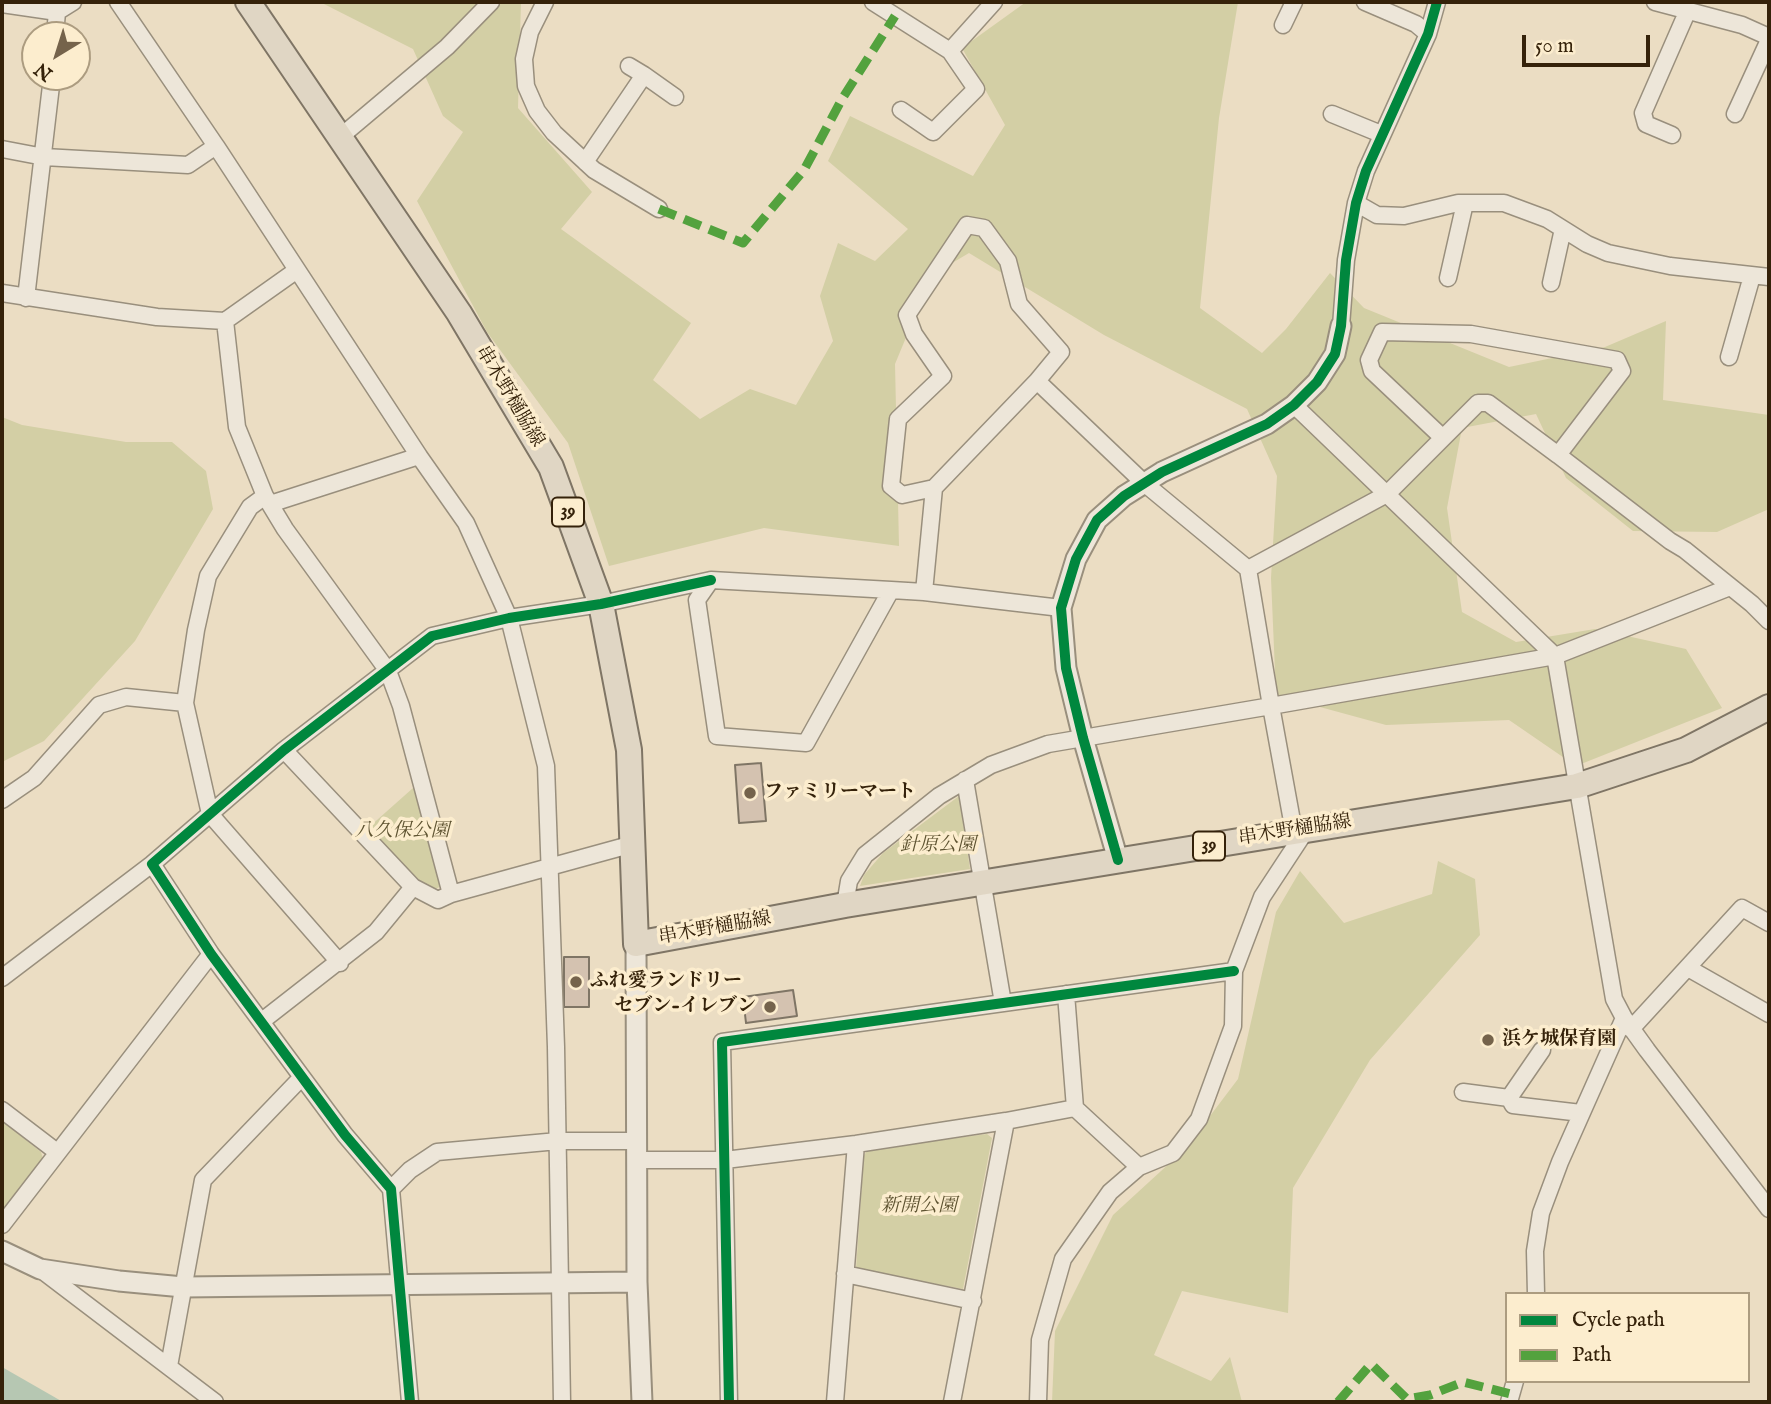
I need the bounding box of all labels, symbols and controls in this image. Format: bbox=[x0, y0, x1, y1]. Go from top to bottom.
north arrow bbox=[21, 21, 91, 91]
scale bar bbox=[1526, 21, 1654, 65]
text: 50 m bbox=[1535, 33, 1574, 60]
text: N bbox=[30, 56, 58, 85]
street label: 串木野樋脇線 bbox=[470, 342, 548, 452]
road number: 39 bbox=[552, 498, 584, 526]
place label: ファミリーマート bbox=[764, 782, 916, 804]
marker: ファミリーマート bbox=[742, 785, 758, 801]
street label: 串木野樋脇線 bbox=[1237, 811, 1353, 851]
park label: 八久保公園 bbox=[355, 821, 449, 843]
road number: 39 bbox=[1193, 832, 1225, 860]
park label: 針原公園 bbox=[900, 835, 976, 857]
street label: 串木野樋脇線 bbox=[657, 908, 773, 950]
place label: ふれ愛ランドリー bbox=[590, 971, 742, 993]
marker: ふれ愛ランドリー bbox=[568, 974, 584, 990]
place label: セブン-イレブン bbox=[614, 996, 756, 1018]
marker: セブン-イレブン bbox=[762, 999, 778, 1015]
place label: 浜ケ城保育園 bbox=[1502, 1029, 1616, 1051]
marker: 浜ケ城保育園 bbox=[1480, 1032, 1496, 1048]
park label: 新開公園 bbox=[881, 1196, 957, 1218]
legend bbox=[1505, 1292, 1750, 1383]
text: Cycle path bbox=[1572, 1307, 1665, 1334]
text: Path bbox=[1572, 1342, 1611, 1369]

